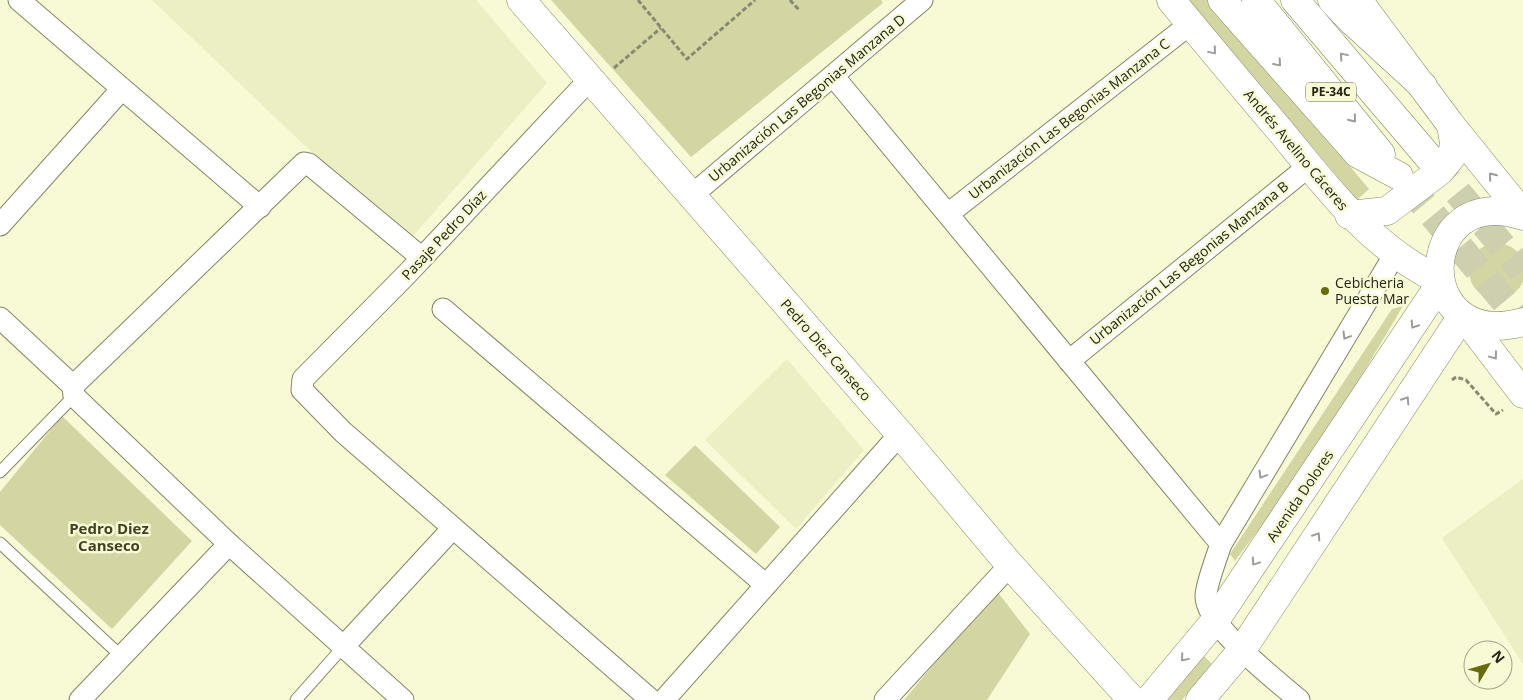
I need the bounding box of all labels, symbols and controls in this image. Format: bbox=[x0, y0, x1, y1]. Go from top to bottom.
street label: Urbanización Las Begonias Manzana D bbox=[704, 9, 909, 186]
street label: Urbanización Las Begonias Manzana C bbox=[964, 34, 1173, 203]
one-way arrow bbox=[1207, 45, 1216, 54]
one-way arrow bbox=[1339, 52, 1348, 61]
one-way arrow bbox=[1272, 57, 1281, 66]
road number: PE-34C bbox=[1306, 82, 1356, 101]
street label: Andrés Avelino Cáceres bbox=[1240, 85, 1353, 215]
one-way arrow bbox=[1348, 113, 1356, 122]
one-way arrow bbox=[1490, 173, 1498, 182]
street label: Urbanización Las Begonias Manzana B bbox=[1085, 176, 1292, 349]
street label: Pasaje Pedro Díaz bbox=[397, 185, 491, 284]
place label: Cebicheria Puesta Mar bbox=[1335, 273, 1409, 308]
marker: Cebicheria Puesta Mar bbox=[1319, 285, 1331, 297]
street label: Pedro Diez Canseco bbox=[777, 295, 876, 405]
one-way arrow bbox=[1410, 319, 1420, 328]
one-way arrow bbox=[1343, 330, 1353, 339]
one-way arrow bbox=[1489, 350, 1497, 359]
one-way arrow bbox=[1400, 397, 1409, 406]
street label: Avenida Dolores bbox=[1262, 446, 1337, 545]
one-way arrow bbox=[1259, 469, 1269, 478]
district label: Pedro Diez Canseco bbox=[69, 518, 149, 555]
one-way arrow bbox=[1310, 532, 1320, 541]
one-way arrow bbox=[1252, 556, 1261, 565]
north arrow bbox=[1463, 640, 1513, 690]
text: N bbox=[1488, 646, 1510, 667]
one-way arrow bbox=[1181, 653, 1190, 662]

